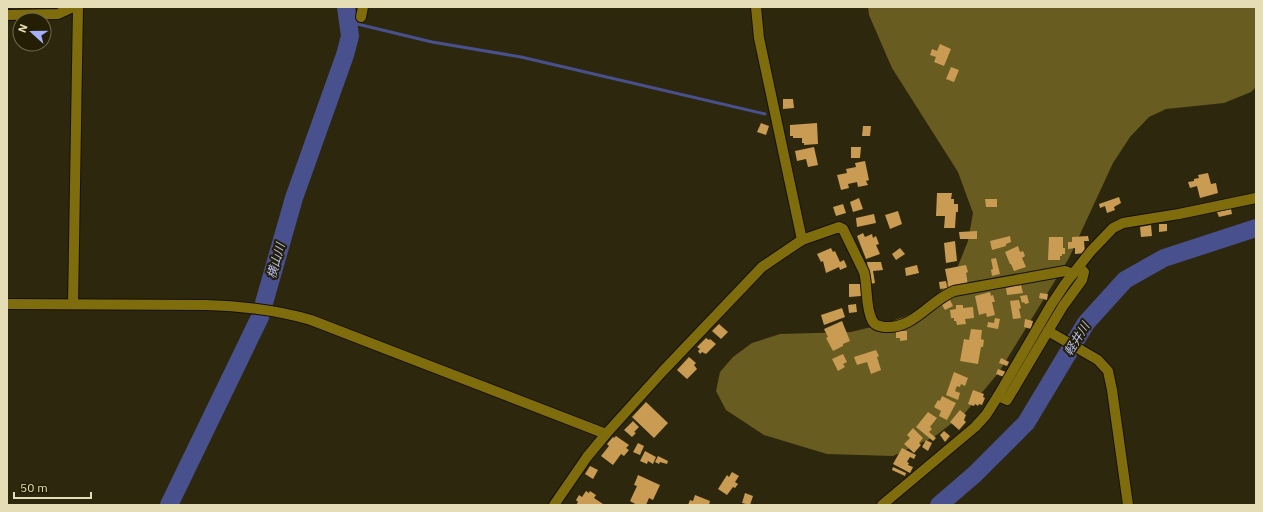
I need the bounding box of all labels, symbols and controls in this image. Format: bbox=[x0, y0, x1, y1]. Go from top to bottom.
north arrow bbox=[12, 12, 52, 52]
text: N bbox=[15, 22, 31, 35]
water label: 横山川 bbox=[263, 240, 288, 280]
water label: 軽井川 bbox=[1061, 318, 1094, 358]
scale bar bbox=[14, 474, 91, 500]
text: 50 m bbox=[20, 480, 48, 495]

